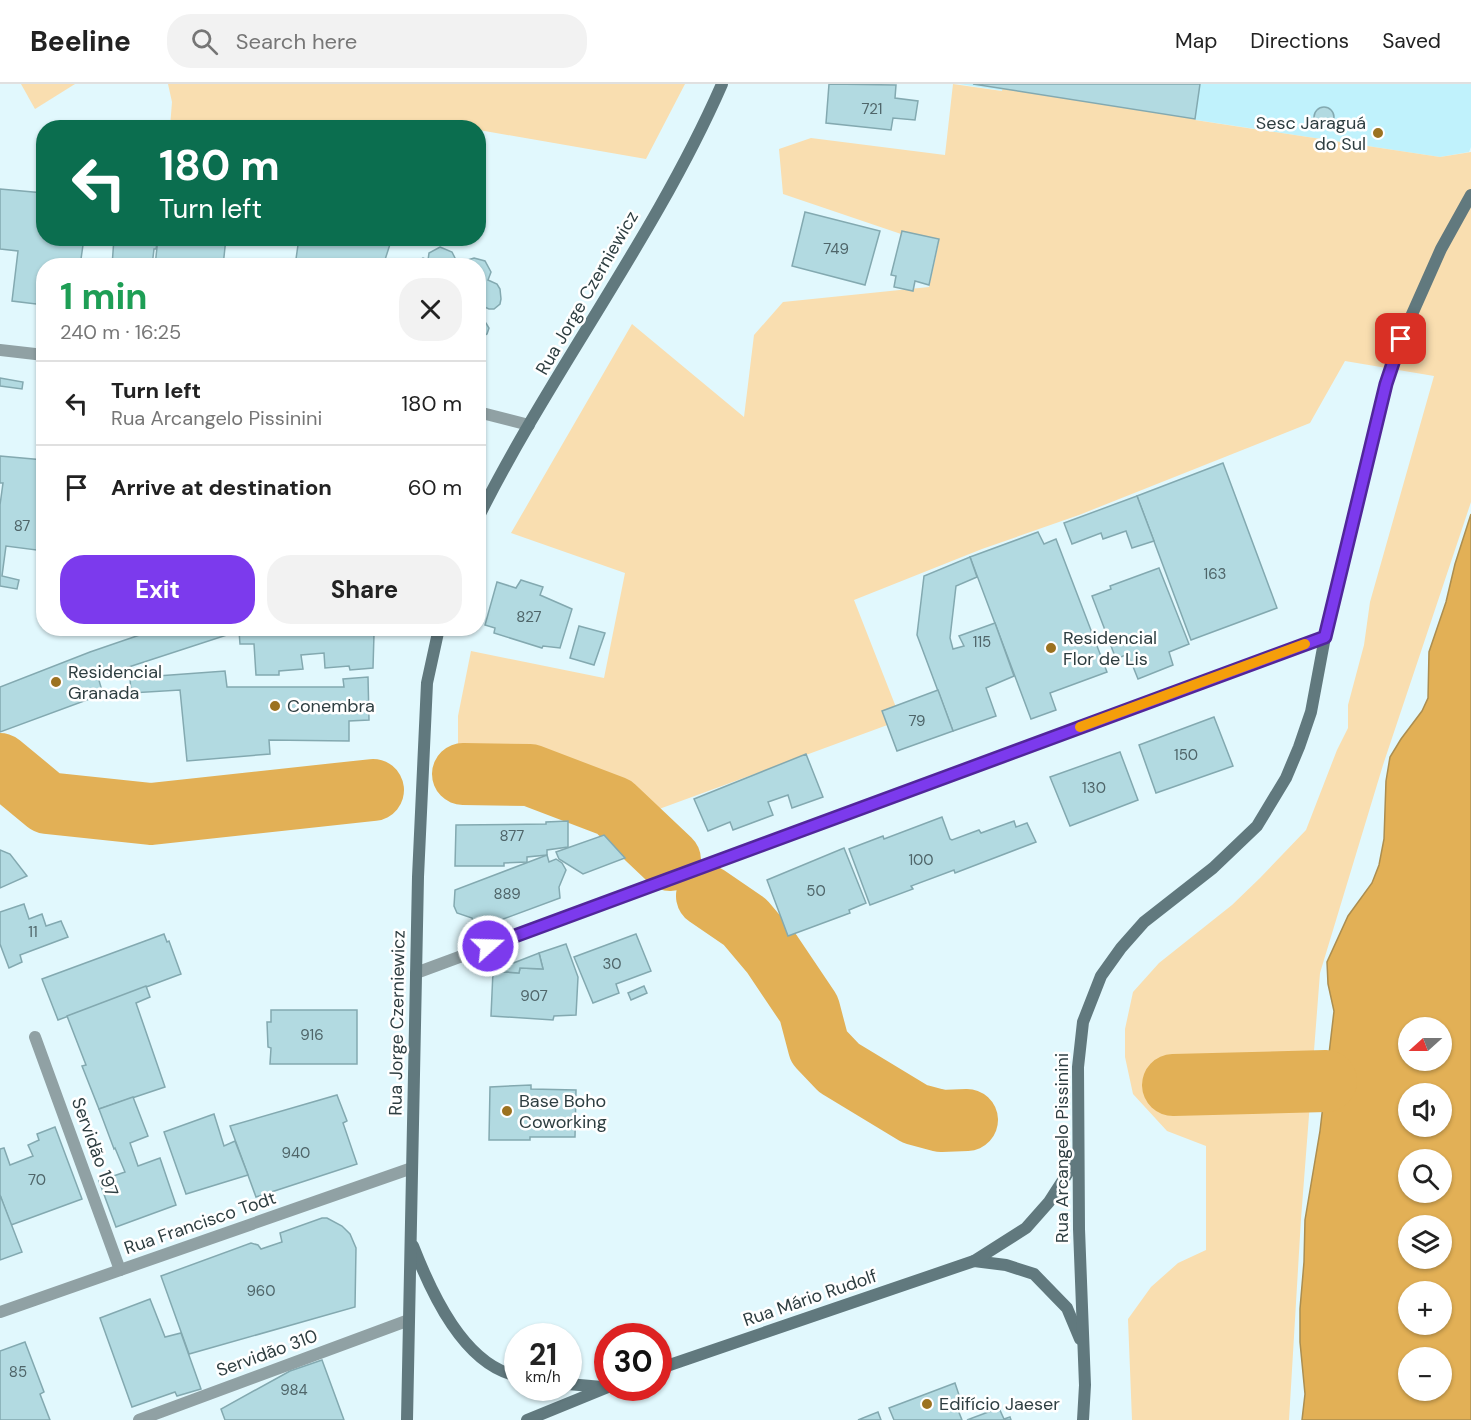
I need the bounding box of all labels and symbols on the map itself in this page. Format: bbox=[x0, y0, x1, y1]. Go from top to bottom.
house number: 721 bbox=[862, 99, 882, 119]
place label: Sesc Jaraguá do Sul bbox=[1256, 111, 1366, 156]
marker: Sesc Jaraguá do Sul bbox=[1371, 126, 1385, 140]
street label: Rua Jorge Czerniewicz bbox=[530, 207, 644, 379]
house number: 749 bbox=[823, 239, 849, 259]
pin bbox=[1375, 313, 1426, 364]
house number: 87 bbox=[14, 516, 30, 536]
house number: 163 bbox=[1204, 564, 1226, 584]
house number: 827 bbox=[516, 607, 542, 627]
place label: Residencial Flor de Lis bbox=[1063, 626, 1157, 671]
house number: 115 bbox=[973, 632, 991, 652]
marker: Residencial Flor de Lis bbox=[1044, 641, 1058, 655]
place label: Residencial Granada bbox=[68, 660, 162, 705]
marker: Residencial Granada bbox=[49, 675, 63, 689]
place label: Conembra bbox=[287, 694, 375, 718]
marker: Conembra bbox=[268, 699, 282, 713]
house number: 79 bbox=[908, 711, 926, 731]
house number: 150 bbox=[1174, 745, 1198, 765]
house number: 130 bbox=[1082, 778, 1106, 798]
house number: 877 bbox=[500, 826, 524, 846]
house number: 100 bbox=[908, 850, 934, 870]
house number: 50 bbox=[806, 881, 826, 901]
house number: 889 bbox=[493, 884, 521, 904]
position arrow bbox=[456, 914, 520, 978]
house number: 11 bbox=[28, 922, 38, 942]
street label: Rua Jorge Czerniewicz bbox=[383, 930, 411, 1116]
house number: 30 bbox=[602, 954, 622, 974]
house number: 907 bbox=[520, 986, 548, 1006]
north arrow bbox=[1398, 1017, 1452, 1071]
house number: 916 bbox=[300, 1025, 324, 1045]
street label: Rua Arcangelo Pissinini bbox=[1050, 1053, 1074, 1243]
place label: Base Boho Coworking bbox=[519, 1089, 607, 1134]
street label: Servidão 197 bbox=[66, 1094, 124, 1200]
marker: Base Boho Coworking bbox=[500, 1104, 514, 1118]
house number: 940 bbox=[282, 1143, 310, 1163]
house number: 70 bbox=[28, 1170, 46, 1190]
street label: Rua Francisco Todt bbox=[121, 1186, 279, 1260]
street label: Rua Mário Rudolf bbox=[740, 1264, 880, 1332]
house number: 960 bbox=[246, 1281, 276, 1301]
speed limit sign: 30 bbox=[594, 1323, 672, 1401]
street label: Servidão 310 bbox=[213, 1324, 321, 1382]
house number: 85 bbox=[9, 1362, 27, 1382]
house number: 984 bbox=[280, 1380, 308, 1400]
place label: Edifício Jaeser bbox=[939, 1392, 1060, 1416]
marker: Edifício Jaeser bbox=[920, 1397, 934, 1411]

